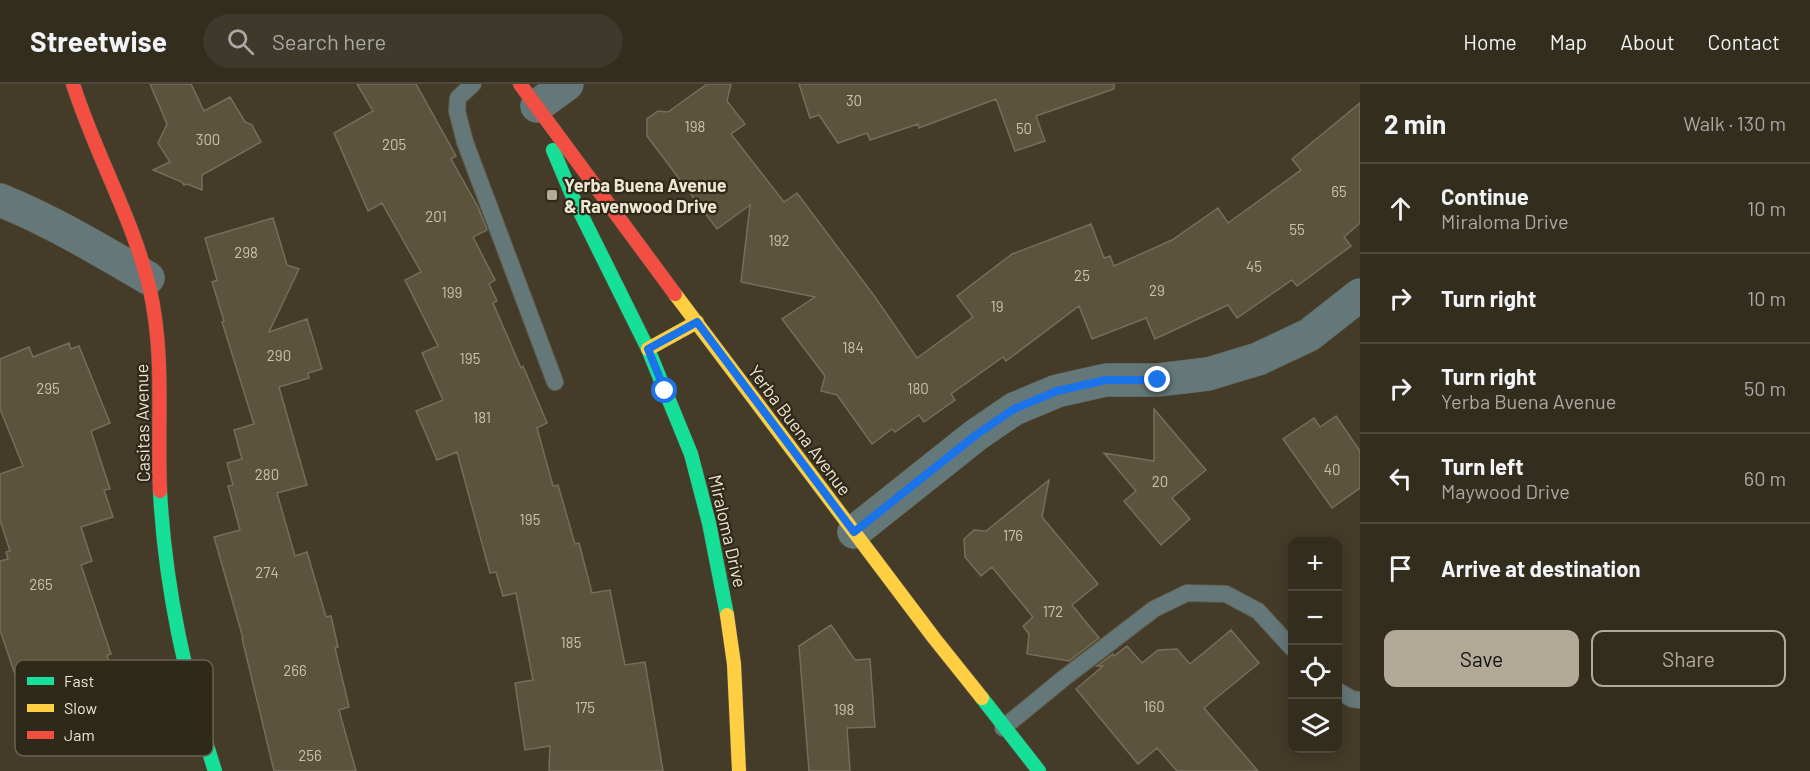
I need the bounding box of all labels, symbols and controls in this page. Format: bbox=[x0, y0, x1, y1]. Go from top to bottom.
search box bbox=[203, 14, 623, 68]
text: Streetwise bbox=[30, 24, 167, 58]
icon: search bbox=[224, 25, 257, 58]
text: Search here bbox=[272, 28, 386, 54]
text: Home bbox=[1463, 29, 1517, 54]
text: Map bbox=[1550, 29, 1587, 54]
text: About bbox=[1620, 29, 1675, 54]
text: Contact bbox=[1708, 29, 1780, 54]
house number: 30 bbox=[846, 91, 862, 109]
text: 2 min bbox=[1384, 108, 1446, 139]
text: Walk · 130 m bbox=[1683, 111, 1786, 135]
house number: 198 bbox=[685, 117, 705, 135]
house number: 50 bbox=[1016, 119, 1032, 137]
house number: 300 bbox=[196, 130, 220, 148]
house number: 205 bbox=[382, 135, 406, 153]
place label: Yerba Buena Avenue & Ravenwood Drive bbox=[564, 174, 727, 217]
house number: 65 bbox=[1331, 182, 1347, 200]
text: Continue bbox=[1441, 183, 1529, 209]
marker: Yerba Buena Avenue & Ravenwood Drive bbox=[545, 188, 559, 202]
icon: ahead bbox=[1384, 192, 1417, 225]
text: 10 m bbox=[1747, 196, 1786, 220]
house number: 201 bbox=[425, 207, 447, 225]
text: Miraloma Drive bbox=[1441, 209, 1569, 233]
house number: 55 bbox=[1289, 220, 1305, 238]
house number: 192 bbox=[768, 231, 790, 249]
house number: 298 bbox=[234, 243, 258, 261]
house number: 45 bbox=[1246, 257, 1262, 275]
house number: 25 bbox=[1074, 266, 1090, 284]
house number: 29 bbox=[1149, 281, 1165, 299]
icon: right bbox=[1384, 282, 1417, 315]
house number: 199 bbox=[442, 283, 462, 301]
text: Turn right bbox=[1441, 285, 1536, 311]
text: 10 m bbox=[1747, 286, 1786, 310]
house number: 19 bbox=[990, 297, 1004, 315]
house number: 184 bbox=[842, 338, 864, 356]
house number: 290 bbox=[267, 346, 291, 364]
house number: 195 bbox=[460, 349, 480, 367]
street label: Yerba Buena Avenue bbox=[744, 360, 856, 500]
text: Turn right bbox=[1441, 363, 1536, 389]
street label: Casitas Avenue bbox=[130, 364, 154, 482]
route end bbox=[1144, 366, 1170, 392]
icon: right bbox=[1384, 372, 1417, 405]
text: 50 m bbox=[1744, 376, 1786, 400]
route start bbox=[651, 377, 677, 403]
house number: 295 bbox=[36, 379, 60, 397]
house number: 180 bbox=[907, 379, 929, 397]
text: Yerba Buena Avenue bbox=[1441, 389, 1616, 413]
house number: 181 bbox=[473, 408, 491, 426]
text: Turn left bbox=[1441, 453, 1524, 479]
house number: 40 bbox=[1324, 460, 1340, 478]
icon: left bbox=[1384, 462, 1417, 495]
house number: 280 bbox=[255, 465, 279, 483]
text: 60 m bbox=[1744, 466, 1786, 490]
house number: 20 bbox=[1152, 472, 1168, 490]
street label: Miraloma Drive bbox=[704, 473, 752, 589]
text: Maywood Drive bbox=[1441, 479, 1570, 503]
house number: 195 bbox=[520, 510, 540, 528]
house number: 176 bbox=[1003, 526, 1023, 544]
map controls bbox=[1288, 537, 1342, 753]
button: + bbox=[1288, 537, 1342, 591]
icon: arrive bbox=[1384, 552, 1417, 585]
text: Arrive at destination bbox=[1441, 555, 1640, 581]
house number: 274 bbox=[255, 563, 279, 581]
house number: 265 bbox=[29, 575, 53, 593]
button: − bbox=[1288, 591, 1342, 645]
house number: 172 bbox=[1043, 602, 1063, 620]
button: Save bbox=[1384, 630, 1579, 687]
button: Share bbox=[1591, 630, 1786, 687]
house number: 185 bbox=[561, 633, 581, 651]
button: locate bbox=[1288, 645, 1342, 699]
legend bbox=[15, 660, 213, 756]
house number: 266 bbox=[283, 661, 307, 679]
text: Fast bbox=[64, 671, 94, 690]
house number: 160 bbox=[1143, 697, 1165, 715]
text: Slow bbox=[64, 698, 97, 717]
house number: 175 bbox=[575, 698, 595, 716]
button: layers bbox=[1288, 699, 1342, 753]
house number: 198 bbox=[834, 700, 854, 718]
text: Jam bbox=[64, 725, 95, 744]
house number: 256 bbox=[298, 746, 322, 764]

